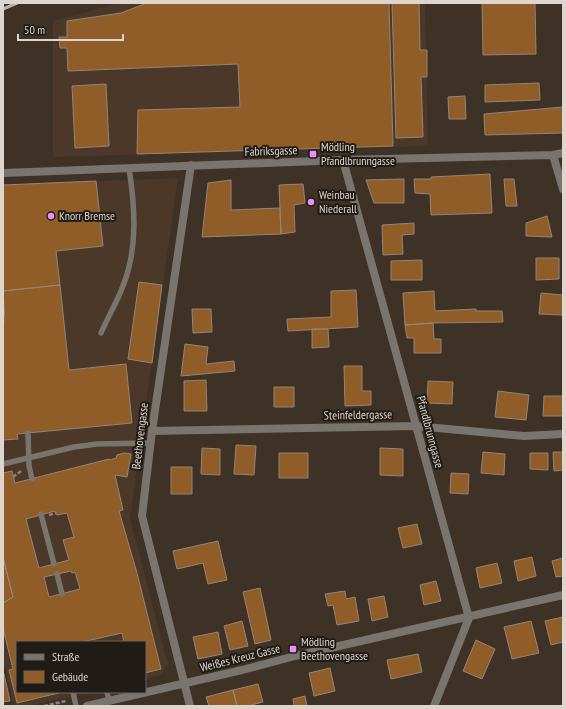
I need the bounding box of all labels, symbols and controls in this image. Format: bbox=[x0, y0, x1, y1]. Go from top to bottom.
scale bar bbox=[18, 16, 123, 42]
text: 50 m bbox=[24, 22, 45, 37]
place label: Mödling Pfandlbrunngasse bbox=[321, 139, 395, 168]
street label: Fabriksgasse bbox=[244, 142, 298, 159]
marker: Mödling Pfandlbrunngasse bbox=[308, 149, 318, 159]
place label: Weinbau Niederall bbox=[319, 187, 357, 216]
marker: Weinbau Niederall bbox=[306, 197, 316, 207]
place label: Knorr Bremse bbox=[59, 208, 115, 223]
marker: Knorr Bremse bbox=[46, 211, 56, 221]
street label: Pfandlbrunngasse bbox=[414, 394, 447, 470]
street label: Beethovengasse bbox=[128, 402, 151, 470]
street label: Steinfeldergasse bbox=[324, 406, 392, 423]
place label: Mödling Beethovengasse bbox=[301, 634, 368, 663]
street label: Weißes Kreuz Gasse bbox=[198, 640, 282, 675]
legend bbox=[16, 641, 146, 693]
marker: Mödling Beethovengasse bbox=[288, 644, 298, 654]
text: Straße bbox=[52, 649, 79, 664]
text: Gebäude bbox=[52, 669, 88, 684]

